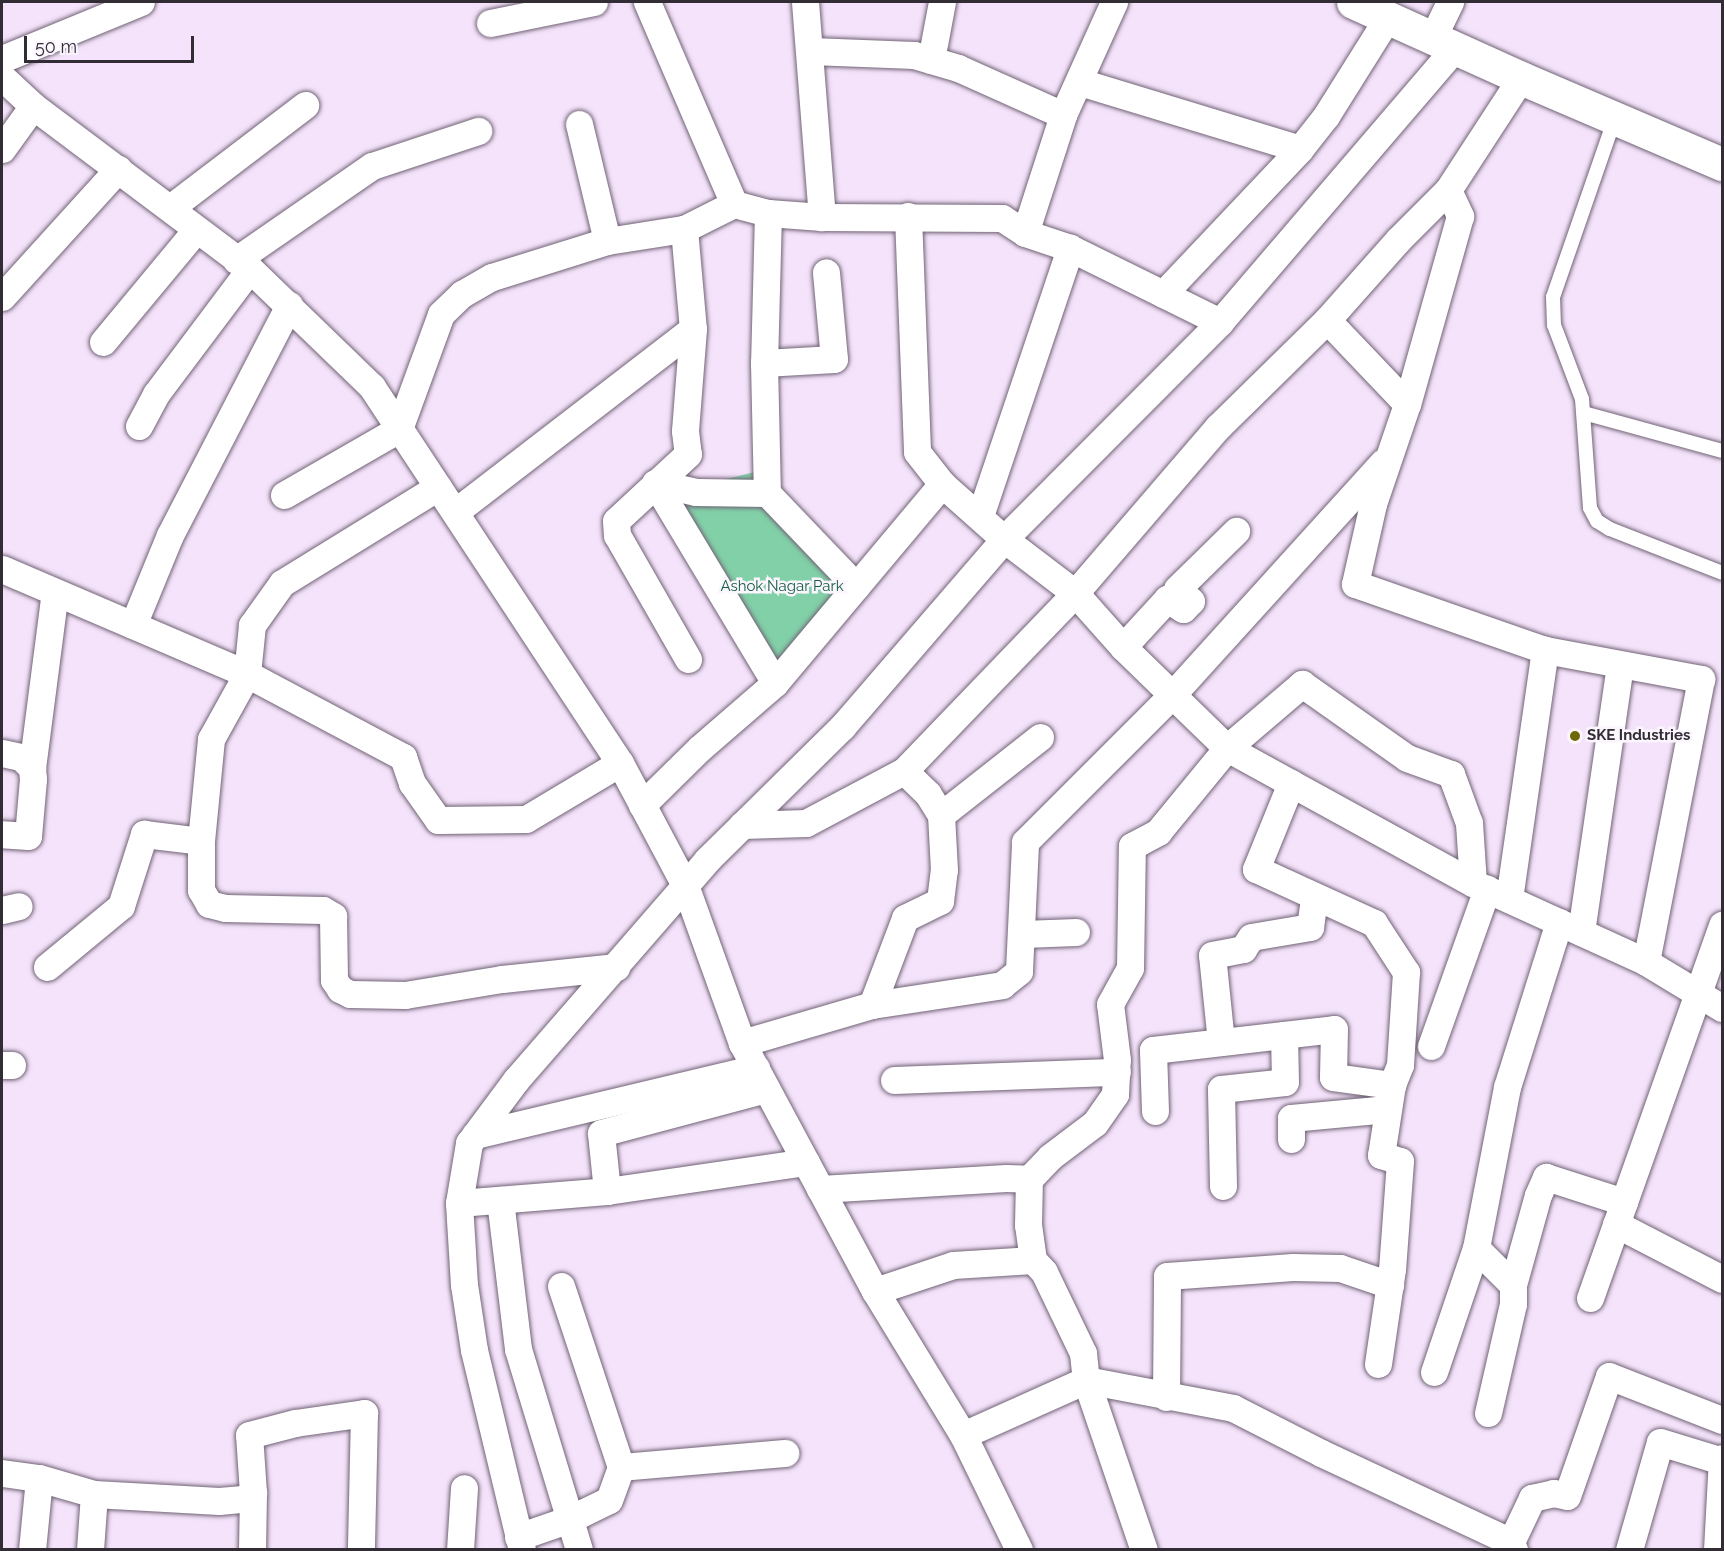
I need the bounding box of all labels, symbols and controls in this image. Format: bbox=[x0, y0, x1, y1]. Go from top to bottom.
scale bar bbox=[27, 24, 196, 62]
text: 50 m bbox=[35, 36, 77, 57]
park label: Ashok Nagar Park bbox=[720, 578, 844, 596]
place label: SKE Industries bbox=[1587, 727, 1690, 745]
marker: SKE Industries bbox=[1568, 729, 1582, 743]

